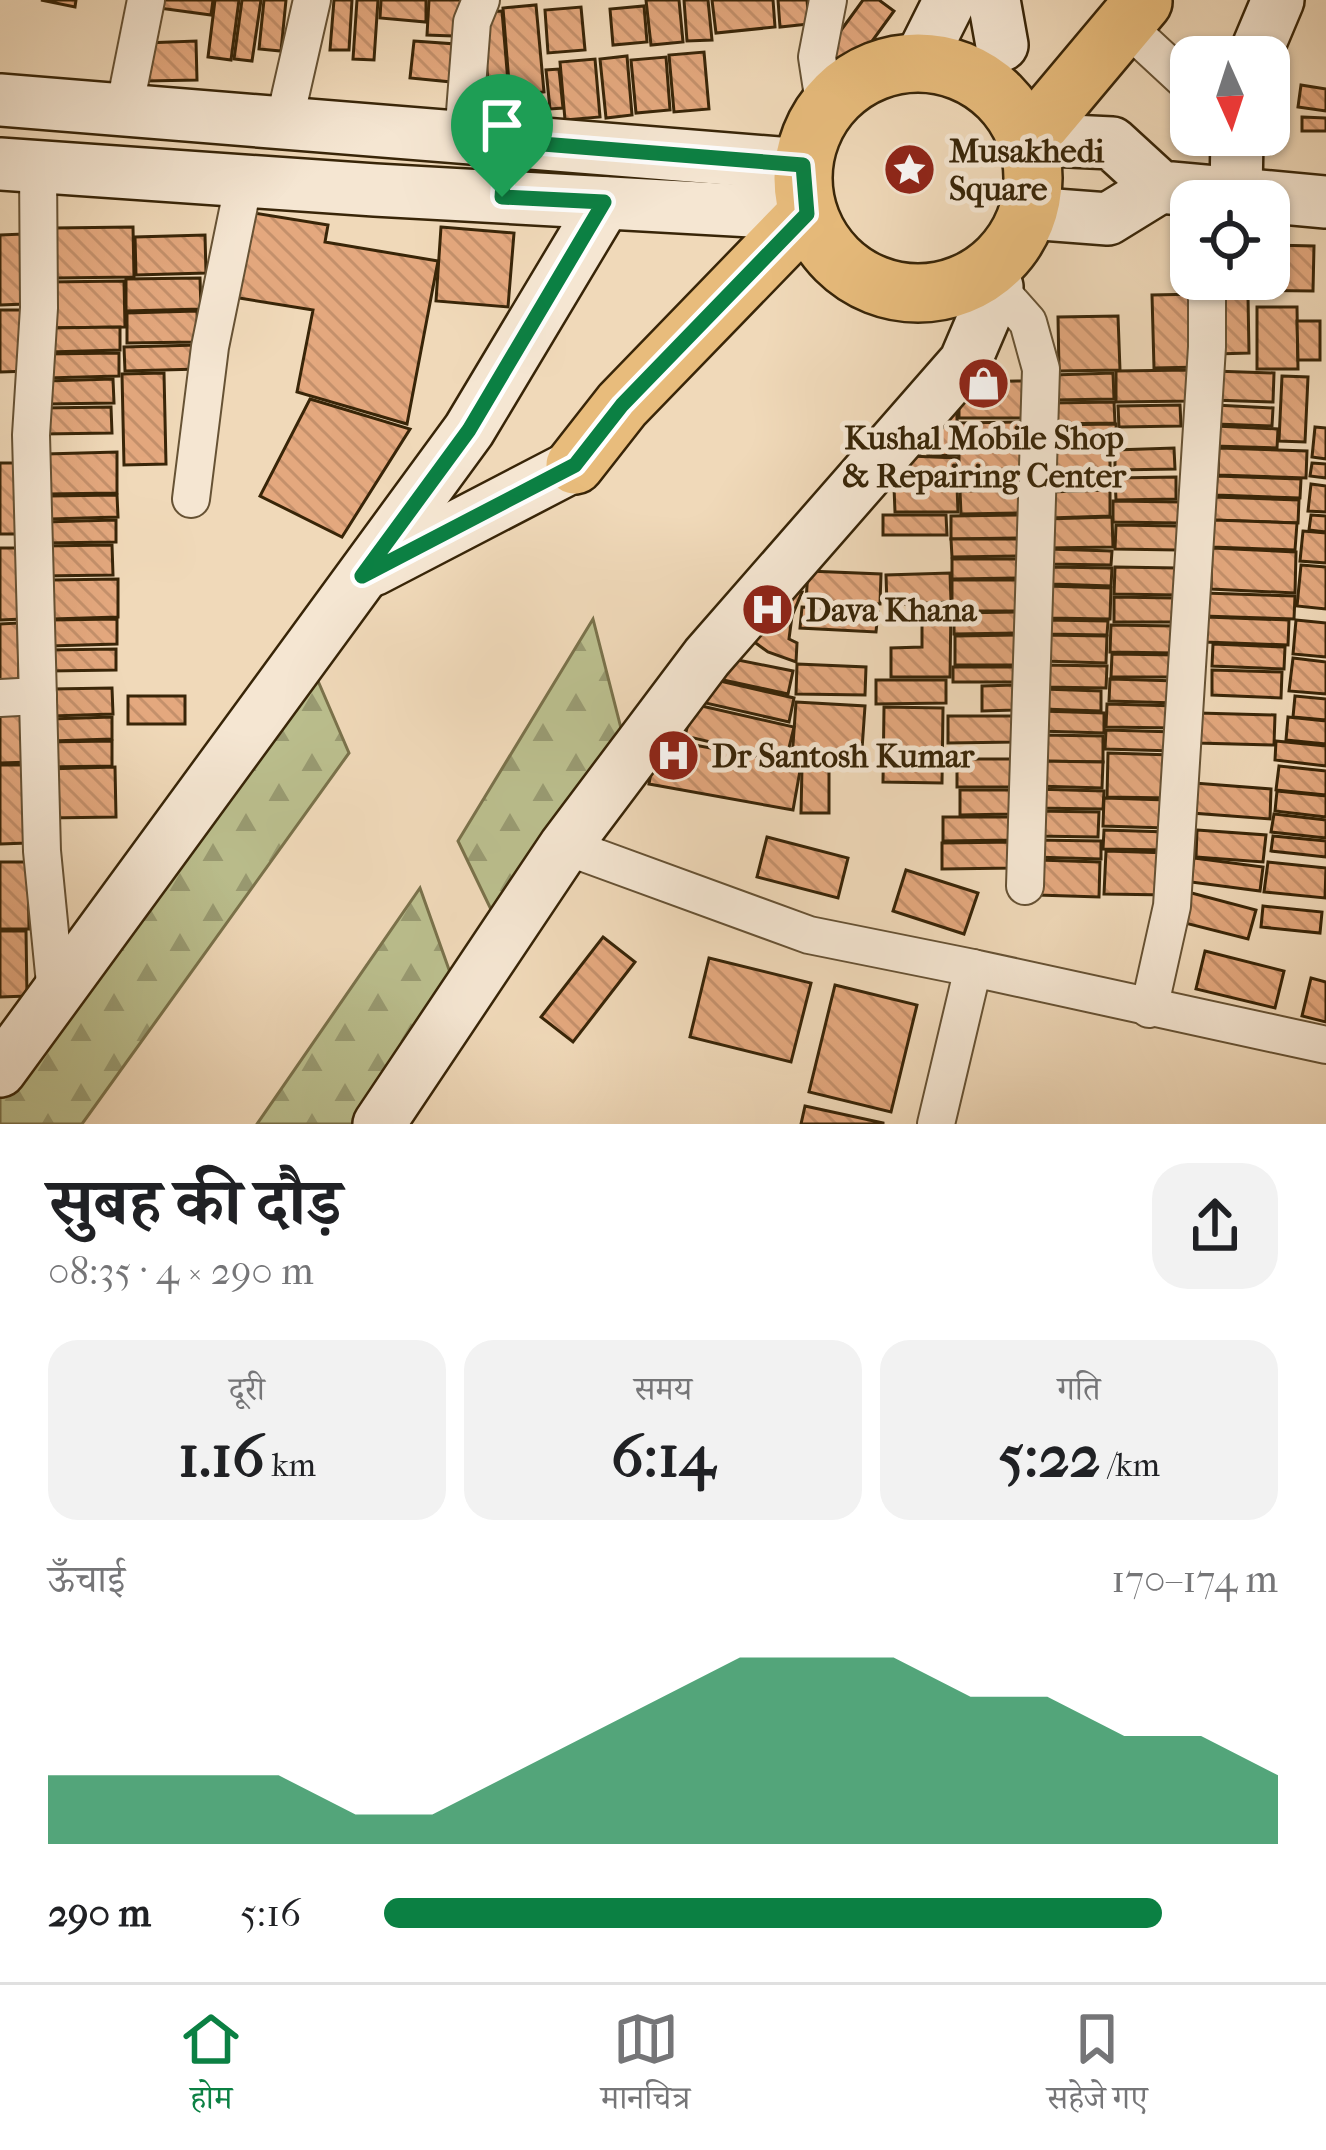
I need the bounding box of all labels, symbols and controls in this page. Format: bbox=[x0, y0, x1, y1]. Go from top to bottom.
north arrow bbox=[1170, 36, 1290, 156]
map controls bbox=[1170, 36, 1290, 300]
pin bbox=[451, 74, 553, 197]
icon: arrive bbox=[469, 92, 535, 158]
place label: Musakhedi Square bbox=[949, 132, 1105, 209]
place icon: Musakhedi Square bbox=[882, 142, 938, 198]
button: locate bbox=[1170, 180, 1290, 300]
shop icon: Kushal Mobile Shop & Repairing Center bbox=[956, 356, 1012, 412]
place label: Kushal Mobile Shop & Repairing Center bbox=[842, 419, 1127, 496]
hospital icon: Dava Khana bbox=[739, 582, 795, 638]
place label: Dava Khana bbox=[806, 591, 978, 630]
hospital icon: Dr Santosh Kumar bbox=[645, 728, 701, 784]
place label: Dr Santosh Kumar bbox=[712, 737, 975, 776]
button: share bbox=[1152, 1163, 1278, 1289]
text: सुबह की दौड़ bbox=[48, 1164, 341, 1241]
text: 08:35 · 4 × 290 m bbox=[48, 1248, 314, 1294]
text: दूरी bbox=[229, 1370, 265, 1409]
text: समय bbox=[634, 1370, 692, 1409]
text: गति bbox=[1057, 1370, 1101, 1409]
text: 1.16 bbox=[178, 1421, 265, 1492]
text: 6:14 bbox=[611, 1421, 715, 1492]
text: 5:22 bbox=[998, 1421, 1100, 1492]
text: km bbox=[265, 1446, 316, 1485]
text: /km bbox=[1100, 1446, 1160, 1485]
text: ऊँचाई bbox=[48, 1556, 125, 1602]
text: 170–174 m bbox=[1111, 1556, 1278, 1602]
text: 290 m bbox=[48, 1890, 151, 1936]
text: 5:16 bbox=[240, 1890, 301, 1936]
tab: होम bbox=[178, 2006, 244, 2130]
tab: मानचित्र bbox=[601, 2006, 690, 2130]
tab: सहेजे गए bbox=[1047, 2006, 1148, 2130]

